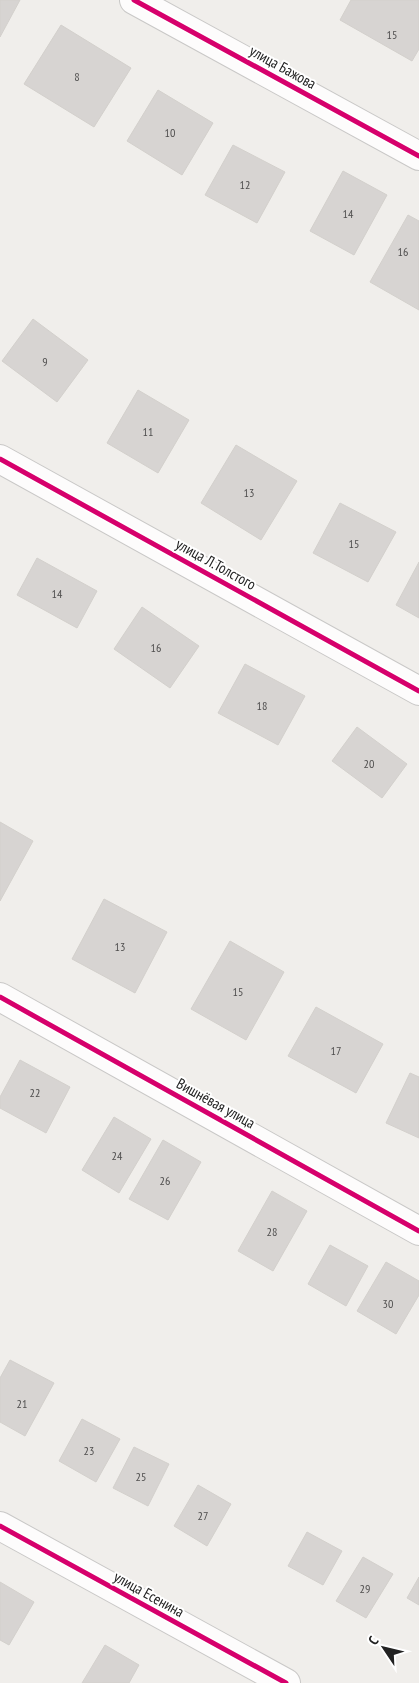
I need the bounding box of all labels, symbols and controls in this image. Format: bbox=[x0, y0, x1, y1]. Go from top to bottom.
house number: 15 bbox=[387, 27, 397, 42]
street label: улица Бажова bbox=[246, 41, 320, 93]
house number: 8 bbox=[74, 69, 80, 84]
house number: 10 bbox=[165, 125, 175, 140]
house number: 12 bbox=[240, 177, 250, 192]
house number: 14 bbox=[343, 206, 354, 221]
house number: 16 bbox=[398, 244, 408, 259]
house number: 9 bbox=[42, 354, 48, 369]
house number: 11 bbox=[143, 424, 153, 439]
house number: 13 bbox=[244, 485, 254, 500]
street label: улица Л.Толстого bbox=[173, 534, 259, 594]
house number: 15 bbox=[349, 536, 359, 551]
house number: 14 bbox=[52, 586, 63, 601]
house number: 16 bbox=[151, 640, 161, 655]
house number: 18 bbox=[257, 698, 267, 713]
house number: 20 bbox=[364, 756, 374, 771]
house number: 13 bbox=[115, 939, 125, 954]
house number: 15 bbox=[233, 984, 243, 999]
house number: 17 bbox=[331, 1043, 341, 1058]
street label: Вишнёвая улица bbox=[173, 1074, 259, 1132]
house number: 22 bbox=[30, 1085, 40, 1100]
house number: 24 bbox=[112, 1148, 123, 1163]
house number: 26 bbox=[160, 1173, 170, 1188]
house number: 28 bbox=[267, 1224, 277, 1239]
house number: 30 bbox=[383, 1296, 393, 1311]
house number: 21 bbox=[17, 1396, 27, 1411]
house number: 23 bbox=[84, 1443, 94, 1458]
house number: 25 bbox=[136, 1469, 146, 1484]
house number: 27 bbox=[198, 1508, 208, 1523]
street label: улица Есенина bbox=[111, 1567, 187, 1621]
house number: 29 bbox=[360, 1581, 370, 1596]
north arrow bbox=[359, 1623, 409, 1673]
text: С bbox=[364, 1632, 383, 1648]

